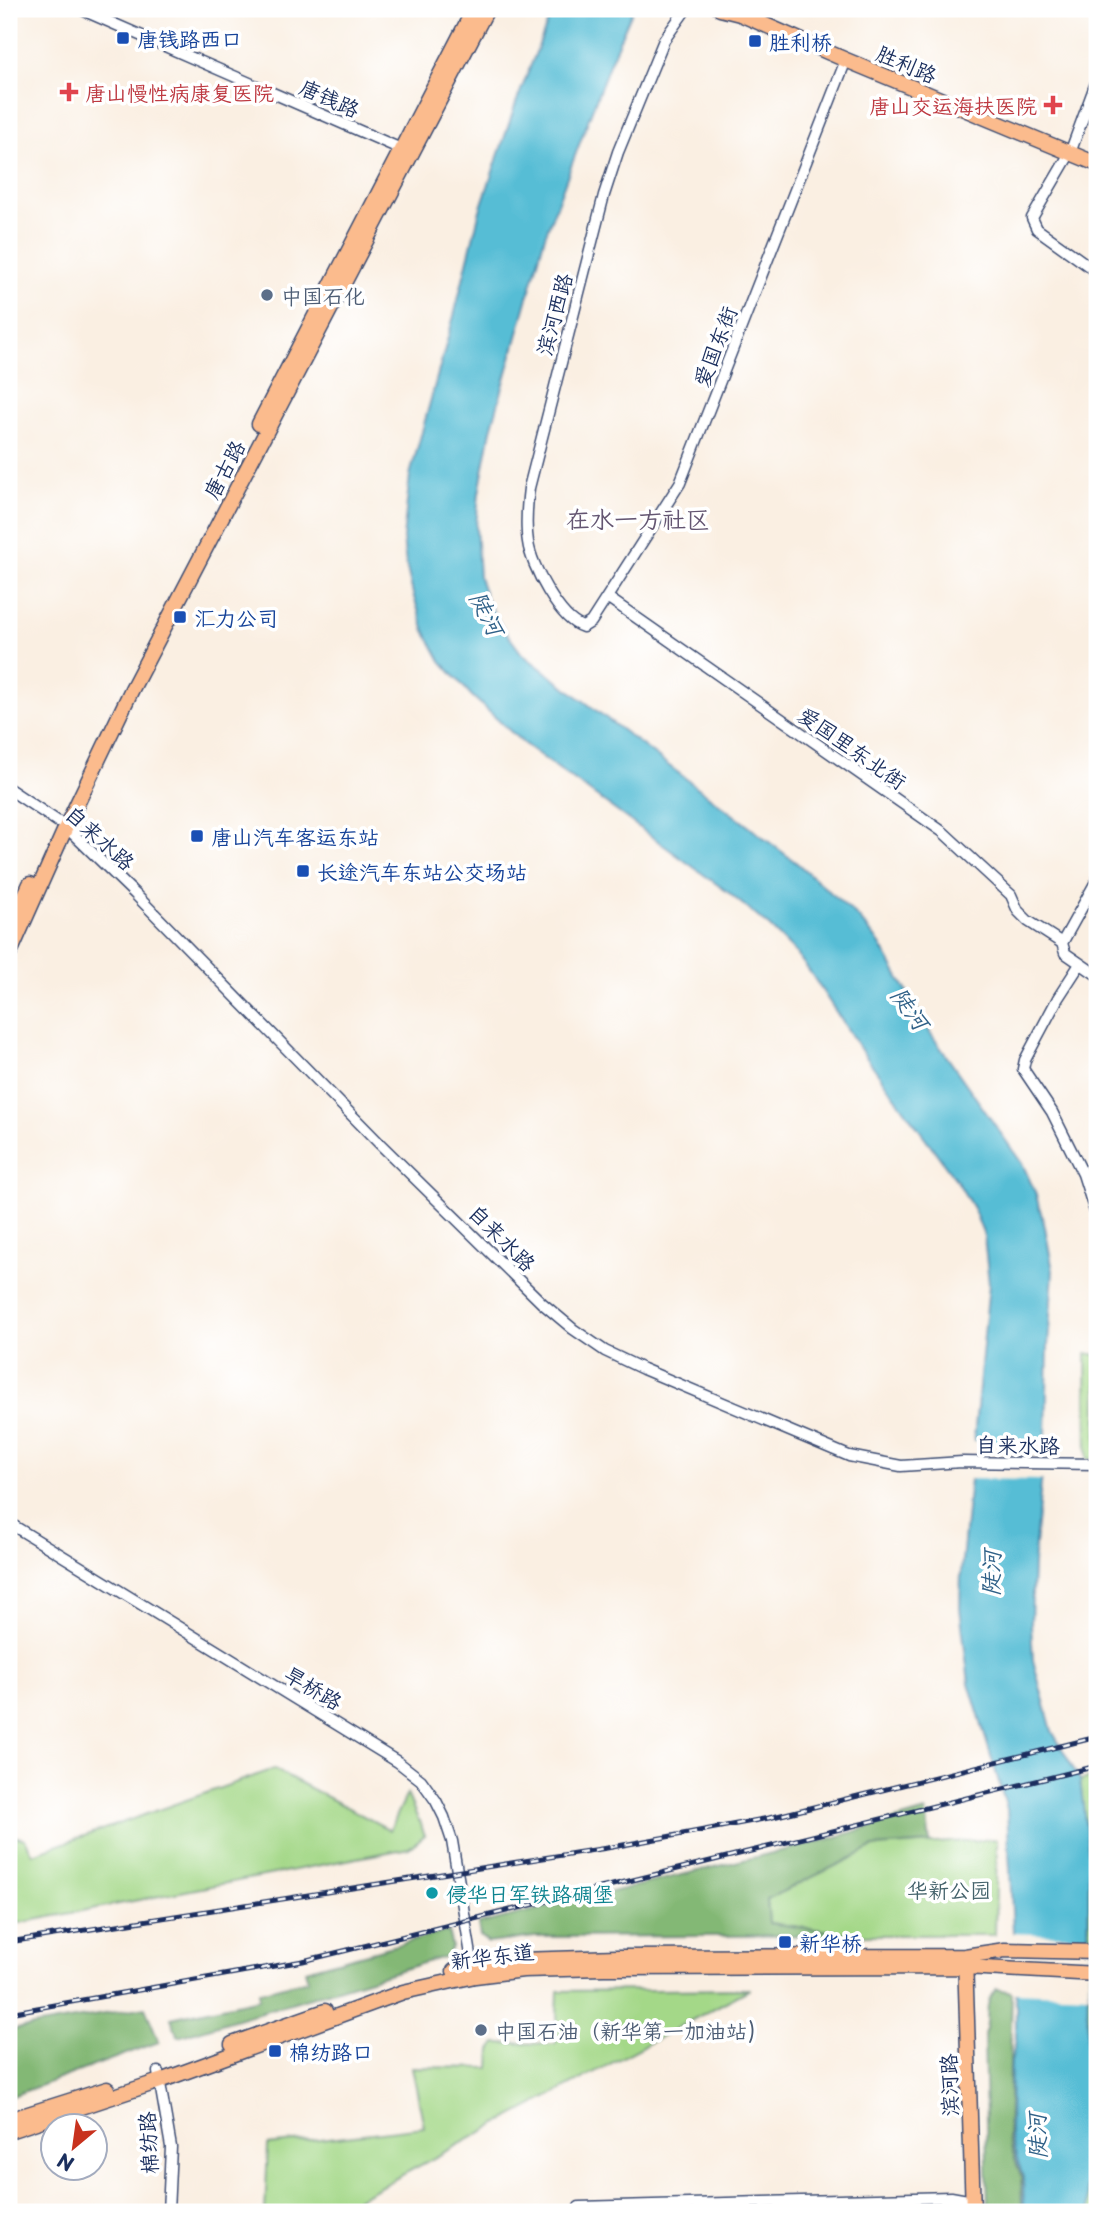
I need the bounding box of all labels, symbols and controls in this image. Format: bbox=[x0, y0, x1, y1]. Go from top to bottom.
place label: 唐钱路西口 bbox=[137, 22, 242, 54]
place label: 胜利桥 bbox=[769, 25, 832, 57]
marker: 唐钱路西口 bbox=[115, 30, 131, 46]
marker: 胜利桥 bbox=[747, 33, 763, 49]
street label: 胜利路 bbox=[872, 36, 942, 90]
street label: 唐钱路 bbox=[295, 70, 365, 124]
place label: 唐山慢性病康复医院 bbox=[85, 76, 274, 108]
marker: 唐山慢性病康复医院 bbox=[59, 82, 79, 102]
place label: 唐山交运海扶医院 bbox=[869, 89, 1037, 121]
marker: 唐山交运海扶医院 bbox=[1043, 95, 1063, 115]
street label: 滨河西路 bbox=[527, 269, 579, 359]
place label: 中国石化 bbox=[281, 279, 365, 311]
marker: 中国石化 bbox=[259, 287, 275, 303]
street label: 爱国东街 bbox=[684, 301, 744, 391]
street label: 唐古路 bbox=[194, 434, 252, 504]
district label: 在水一方社区 bbox=[566, 500, 710, 536]
water label: 陡河 bbox=[462, 585, 516, 645]
place label: 汇力公司 bbox=[194, 601, 278, 633]
marker: 汇力公司 bbox=[172, 609, 188, 625]
street label: 爱国里东北街 bbox=[792, 698, 914, 796]
street label: 自来水路 bbox=[59, 797, 143, 877]
place label: 唐山汽车客运东站 bbox=[211, 820, 379, 852]
marker: 唐山汽车客运东站 bbox=[189, 828, 205, 844]
place label: 长途汽车东站公交场站 bbox=[317, 855, 527, 887]
marker: 长途汽车东站公交场站 bbox=[295, 863, 311, 879]
water label: 陡河 bbox=[883, 979, 941, 1040]
street label: 自来水路 bbox=[462, 1196, 544, 1278]
street label: 自来水路 bbox=[976, 1427, 1060, 1461]
water label: 陡河 bbox=[972, 1546, 1008, 1596]
street label: 旱桥路 bbox=[279, 1657, 349, 1717]
park label: 华新公园 bbox=[907, 1873, 991, 1905]
place label: 侵华日军铁路碉堡 bbox=[446, 1877, 614, 1909]
marker: 侵华日军铁路碉堡 bbox=[424, 1885, 440, 1901]
place label: 新华桥 bbox=[799, 1926, 862, 1958]
street label: 新华东道 bbox=[448, 1934, 536, 1976]
marker: 新华桥 bbox=[777, 1934, 793, 1950]
place label: 中国石油（新华第一加油站) bbox=[495, 2014, 755, 2046]
marker: 中国石油（新华第一加油站) bbox=[473, 2022, 489, 2038]
place label: 棉纺路口 bbox=[289, 2035, 373, 2067]
marker: 棉纺路口 bbox=[267, 2043, 283, 2059]
street label: 滨河路 bbox=[931, 2053, 965, 2117]
water label: 陡河 bbox=[1018, 2108, 1054, 2160]
street label: 棉纺路 bbox=[129, 2111, 165, 2175]
north arrow bbox=[38, 2112, 108, 2182]
text: N bbox=[52, 2147, 79, 2179]

